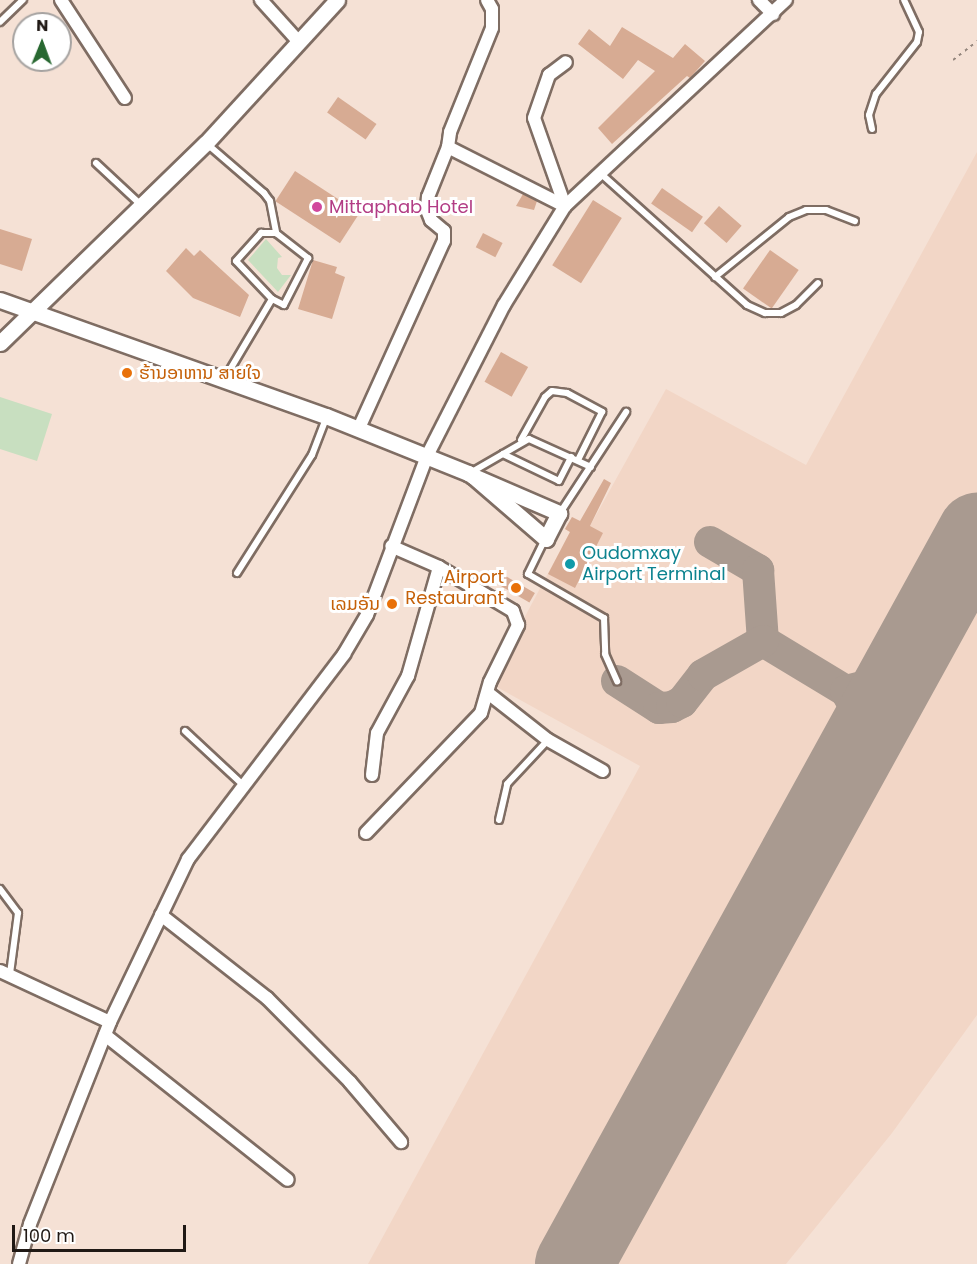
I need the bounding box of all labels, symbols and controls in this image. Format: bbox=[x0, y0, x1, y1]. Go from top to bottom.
north arrow bbox=[12, 12, 72, 72]
text: N bbox=[36, 14, 49, 37]
place label: Mittaphab Hotel bbox=[329, 196, 473, 218]
marker: Mittaphab Hotel bbox=[310, 200, 324, 214]
place label: ຮ້ານອາຫານ ສາຍໃຈ bbox=[139, 362, 261, 384]
marker: ຮ້ານອາຫານ ສາຍໃຈ bbox=[120, 366, 134, 380]
place label: Oudomxay Airport Terminal bbox=[582, 543, 726, 586]
marker: Oudomxay Airport Terminal bbox=[563, 557, 577, 571]
place label: Airport Restaurant bbox=[405, 567, 504, 610]
marker: Airport Restaurant bbox=[509, 581, 523, 595]
place label: ເລມອັນ bbox=[330, 593, 380, 615]
marker: ເລມອັນ bbox=[385, 597, 399, 611]
scale bar bbox=[15, 1213, 189, 1251]
text: 100 m bbox=[23, 1223, 75, 1248]

